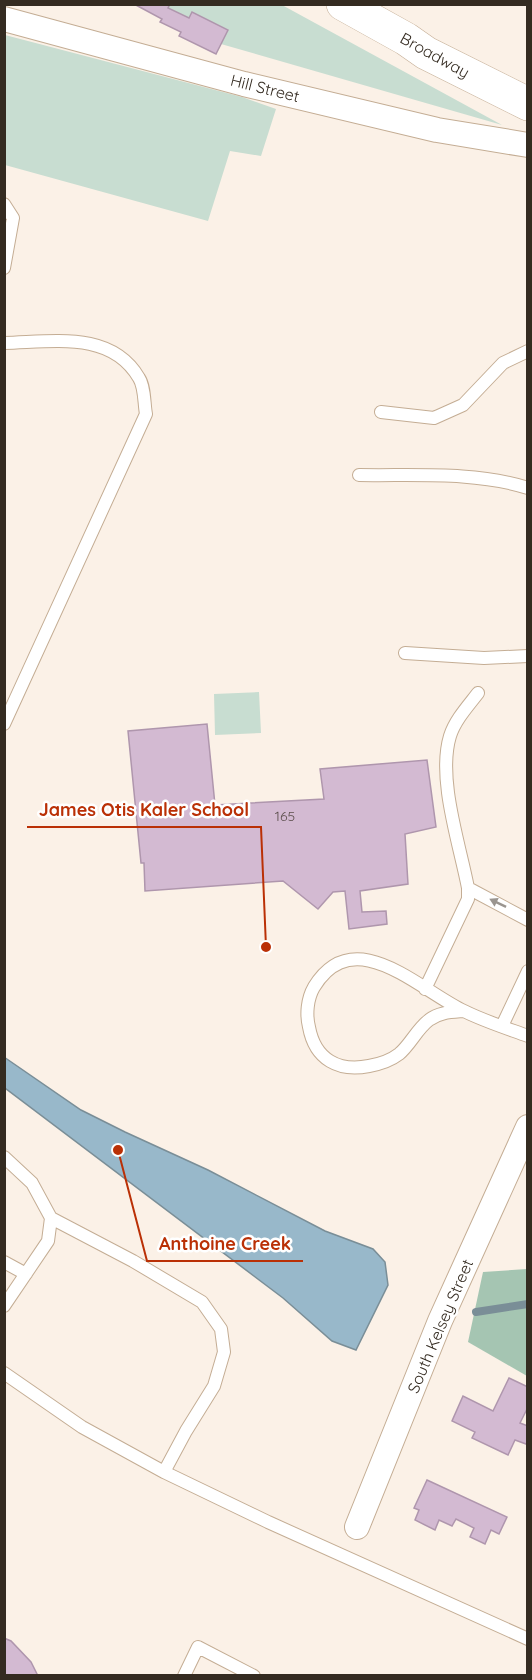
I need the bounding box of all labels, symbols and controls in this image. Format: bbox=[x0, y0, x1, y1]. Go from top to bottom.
street label: Broadway bbox=[397, 28, 473, 82]
street label: Hill Street bbox=[228, 70, 302, 106]
callout: James Otis Kaler School bbox=[27, 791, 261, 827]
text: James Otis Kaler School bbox=[39, 798, 249, 821]
house number: 165 bbox=[275, 807, 295, 825]
one-way arrow bbox=[490, 899, 507, 908]
callout: Anthoine Creek bbox=[147, 1225, 303, 1261]
text: Anthoine Creek bbox=[159, 1232, 291, 1255]
street label: South Kelsey Street bbox=[403, 1256, 477, 1396]

